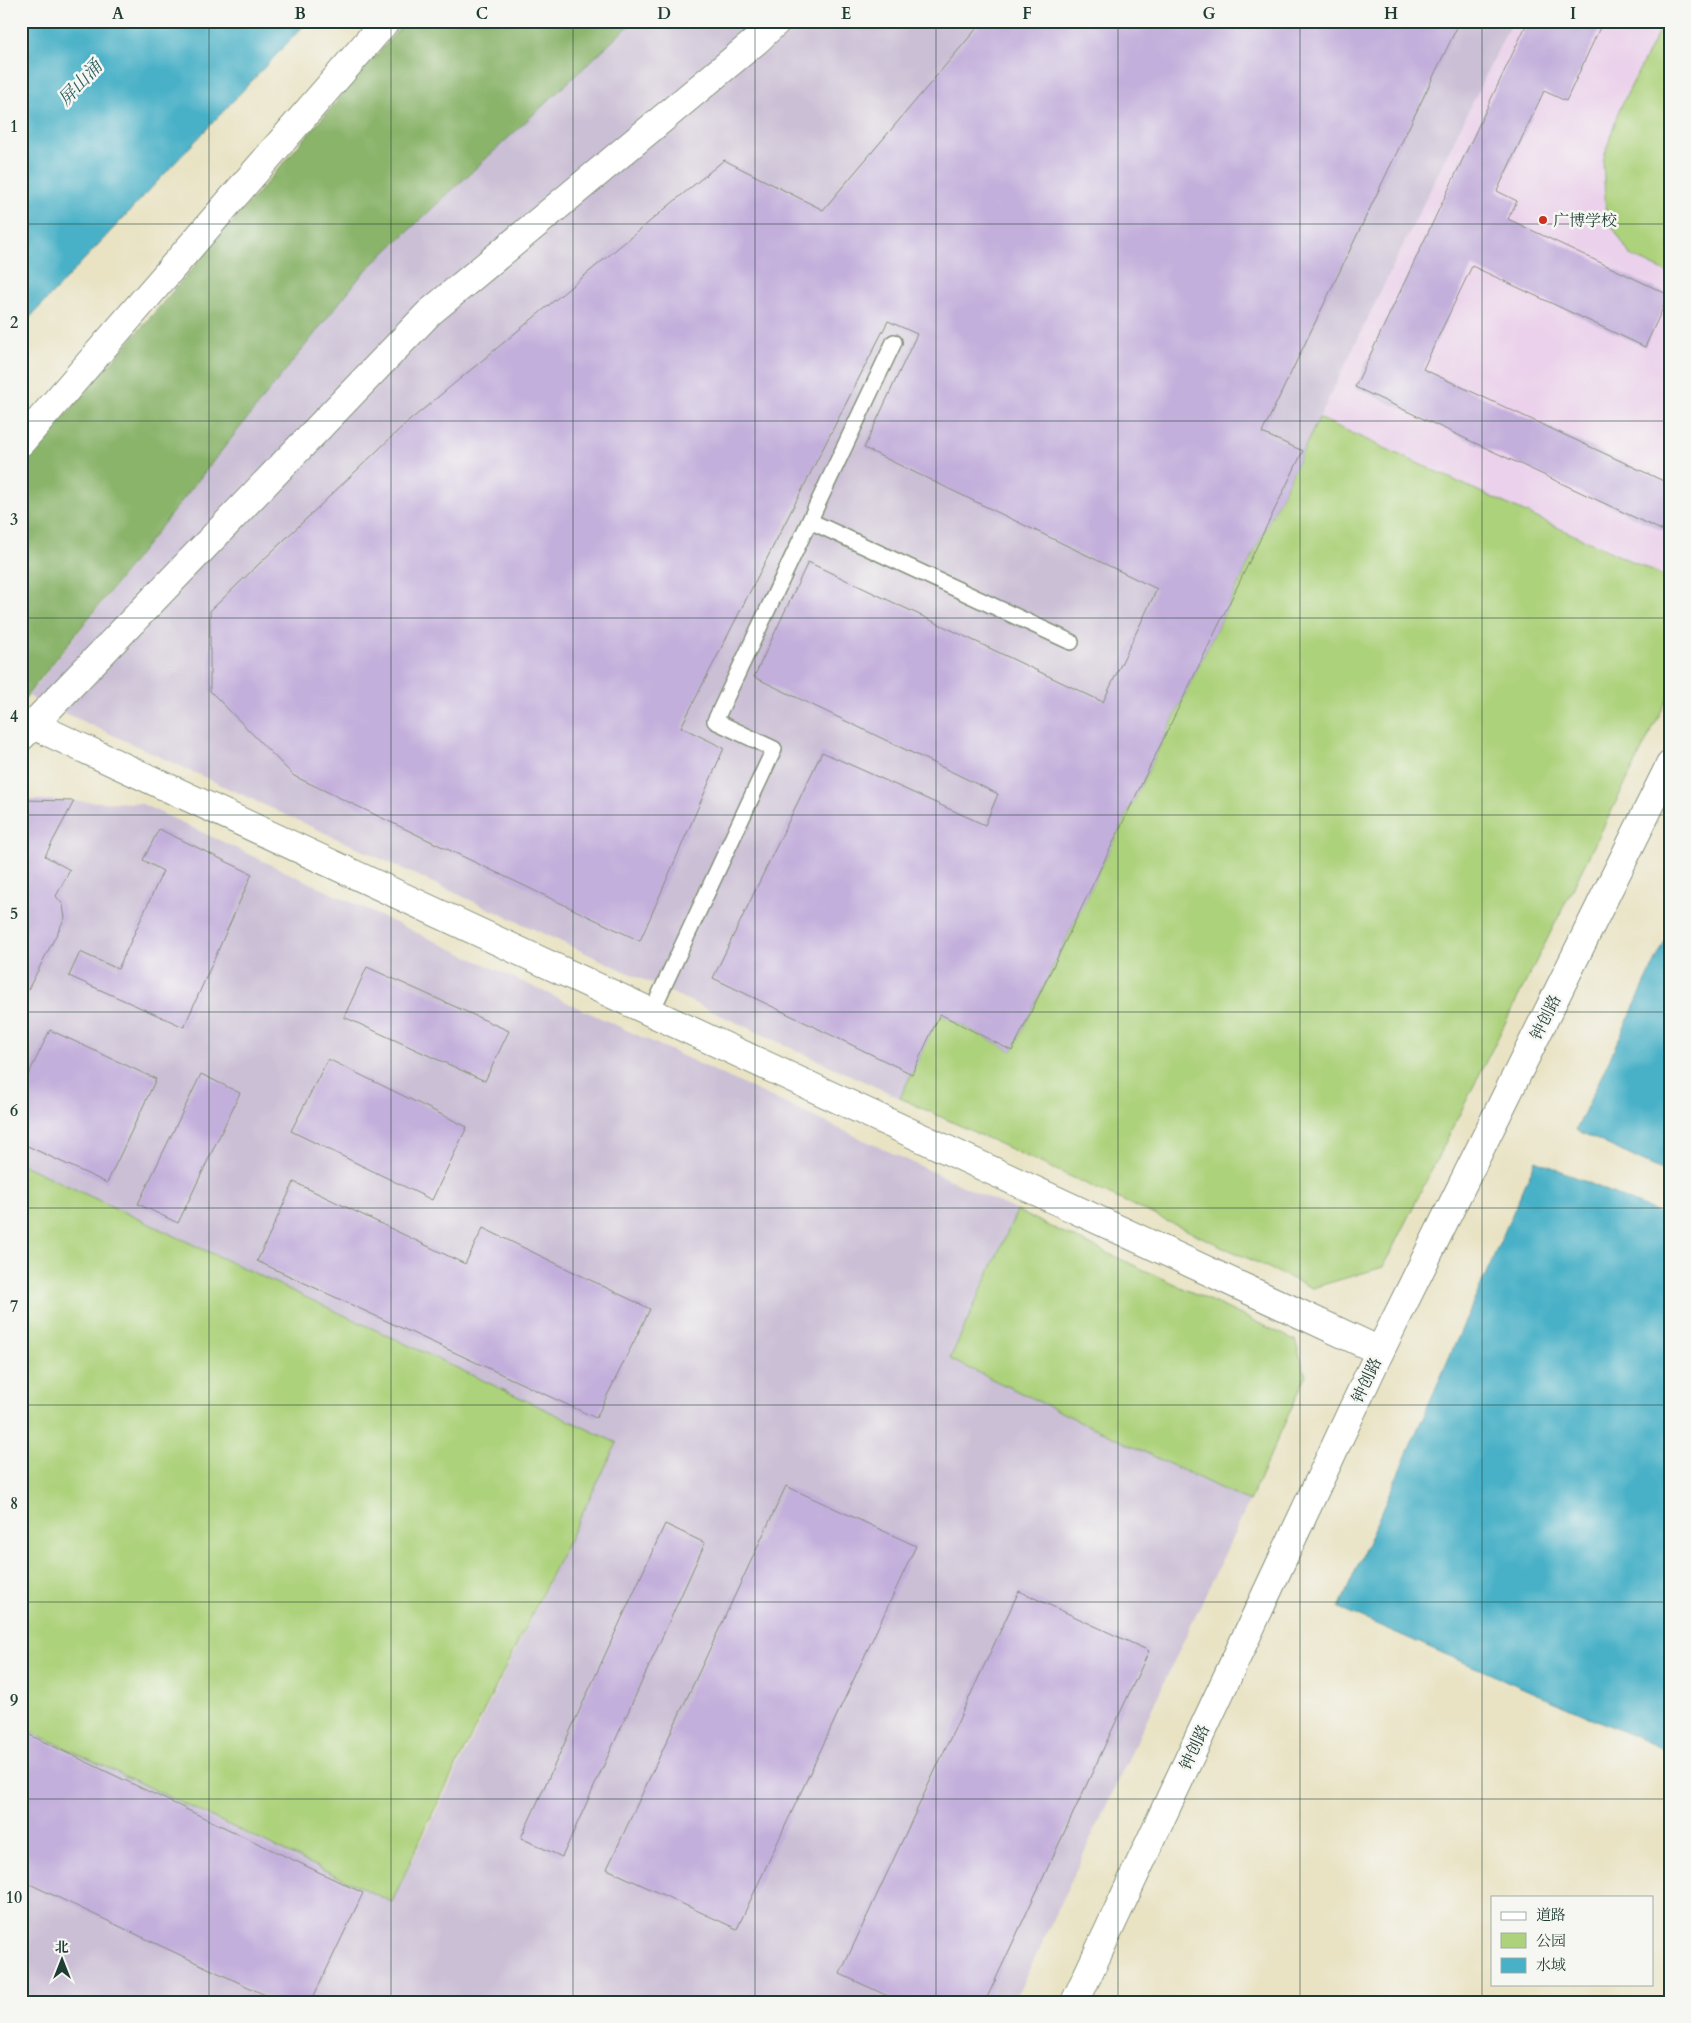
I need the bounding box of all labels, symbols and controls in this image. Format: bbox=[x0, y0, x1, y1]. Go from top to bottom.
text: A bbox=[112, 3, 124, 25]
text: B bbox=[294, 3, 306, 25]
text: C bbox=[476, 3, 488, 25]
text: D bbox=[657, 3, 671, 25]
text: E bbox=[841, 3, 851, 25]
text: F bbox=[1022, 3, 1032, 25]
text: G bbox=[1202, 3, 1216, 25]
text: H bbox=[1384, 3, 1398, 25]
text: I bbox=[1570, 3, 1576, 25]
water label: 屏山涌 bbox=[53, 54, 109, 112]
text: 1 bbox=[10, 116, 18, 138]
place label: 广博学校 bbox=[1553, 210, 1617, 232]
marker: 广博学校 bbox=[1537, 214, 1549, 226]
text: 2 bbox=[10, 312, 18, 334]
text: 3 bbox=[10, 509, 18, 531]
text: 4 bbox=[10, 706, 18, 728]
text: 5 bbox=[10, 903, 18, 925]
street label: 钟创路 bbox=[1525, 991, 1566, 1044]
text: 6 bbox=[10, 1100, 18, 1122]
text: 7 bbox=[10, 1296, 18, 1318]
street label: 钟创路 bbox=[1347, 1354, 1387, 1407]
text: 8 bbox=[10, 1493, 18, 1515]
text: 9 bbox=[10, 1690, 18, 1712]
street label: 钟创路 bbox=[1175, 1721, 1215, 1774]
text: 10 bbox=[6, 1887, 22, 1909]
legend bbox=[1491, 1896, 1654, 1986]
text: 道路 bbox=[1536, 1905, 1566, 1925]
text: 公园 bbox=[1536, 1931, 1566, 1951]
north arrow bbox=[38, 1936, 88, 1986]
text: 北 bbox=[55, 1938, 69, 1957]
text: 水域 bbox=[1536, 1955, 1566, 1975]

